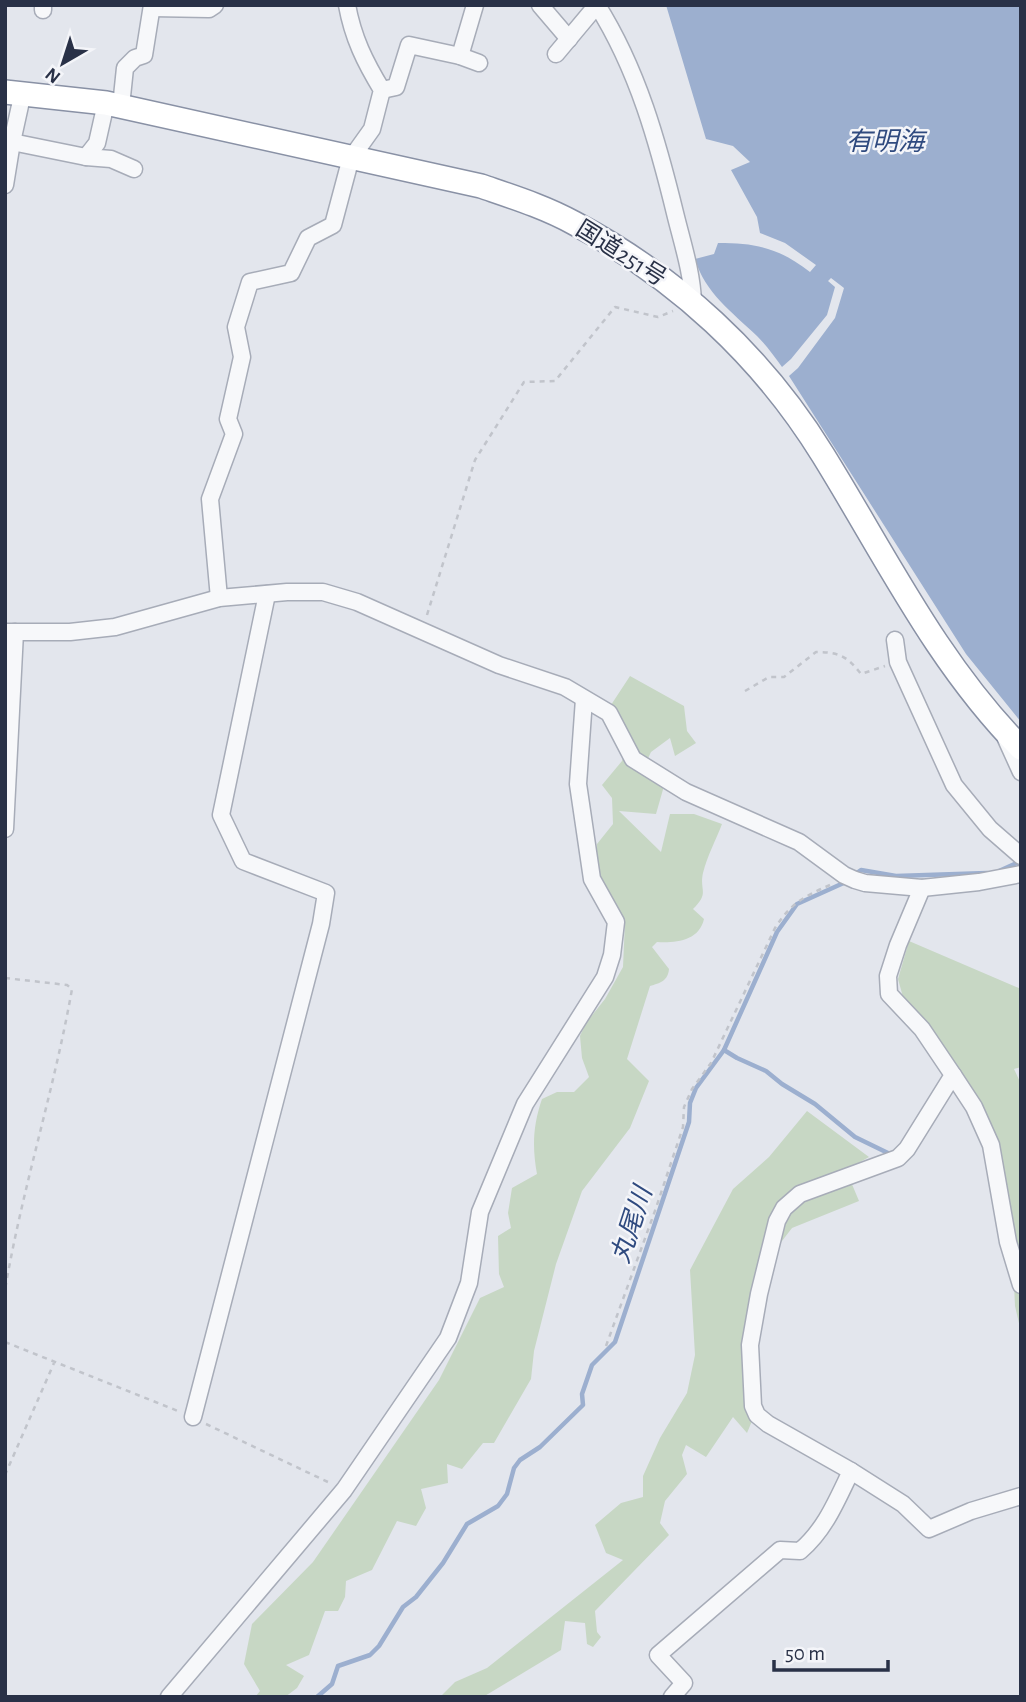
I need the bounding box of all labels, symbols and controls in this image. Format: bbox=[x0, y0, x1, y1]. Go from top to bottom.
north arrow bbox=[28, 28, 98, 98]
text: N bbox=[42, 64, 64, 87]
water label: 有明海 bbox=[846, 128, 928, 155]
street label: 国道251号 bbox=[572, 215, 671, 291]
water label: 丸尾川 bbox=[607, 1181, 657, 1266]
scale bar bbox=[774, 1628, 888, 1672]
text: 50 m bbox=[785, 1643, 825, 1664]

